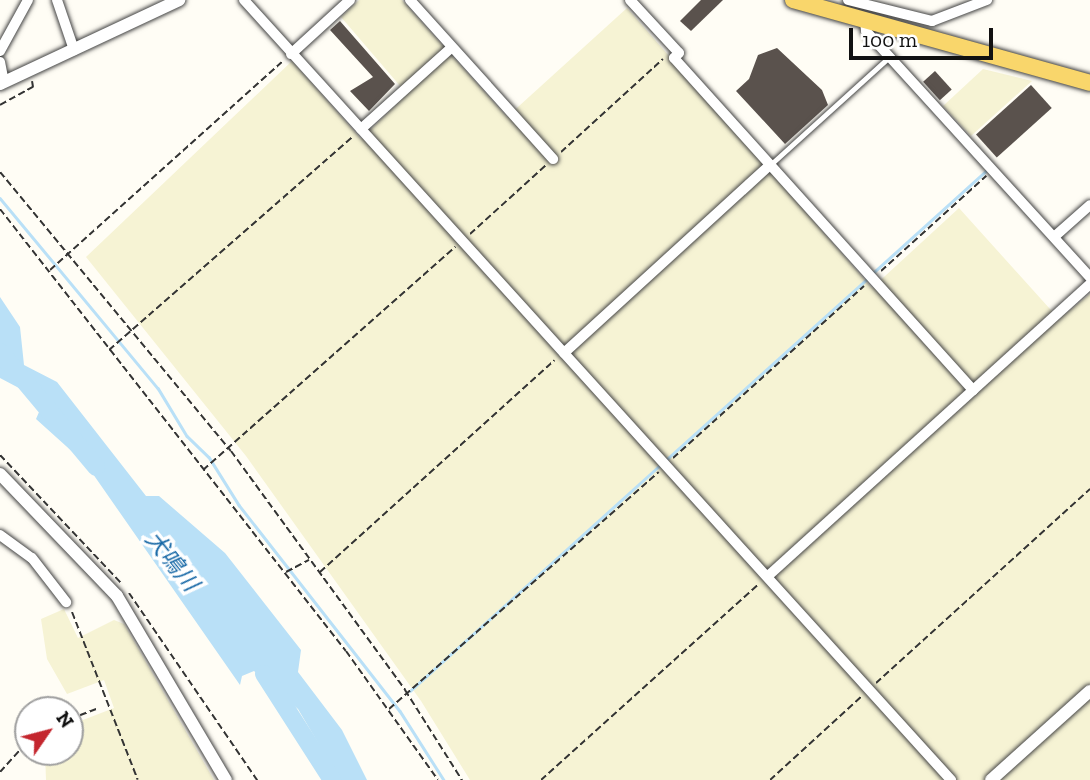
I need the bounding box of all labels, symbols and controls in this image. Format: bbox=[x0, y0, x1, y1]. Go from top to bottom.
scale bar bbox=[852, 14, 996, 58]
text: 100 m bbox=[862, 27, 917, 52]
water label: 犬鳴川 bbox=[140, 526, 204, 596]
north arrow bbox=[14, 696, 84, 766]
text: N bbox=[51, 707, 79, 732]

